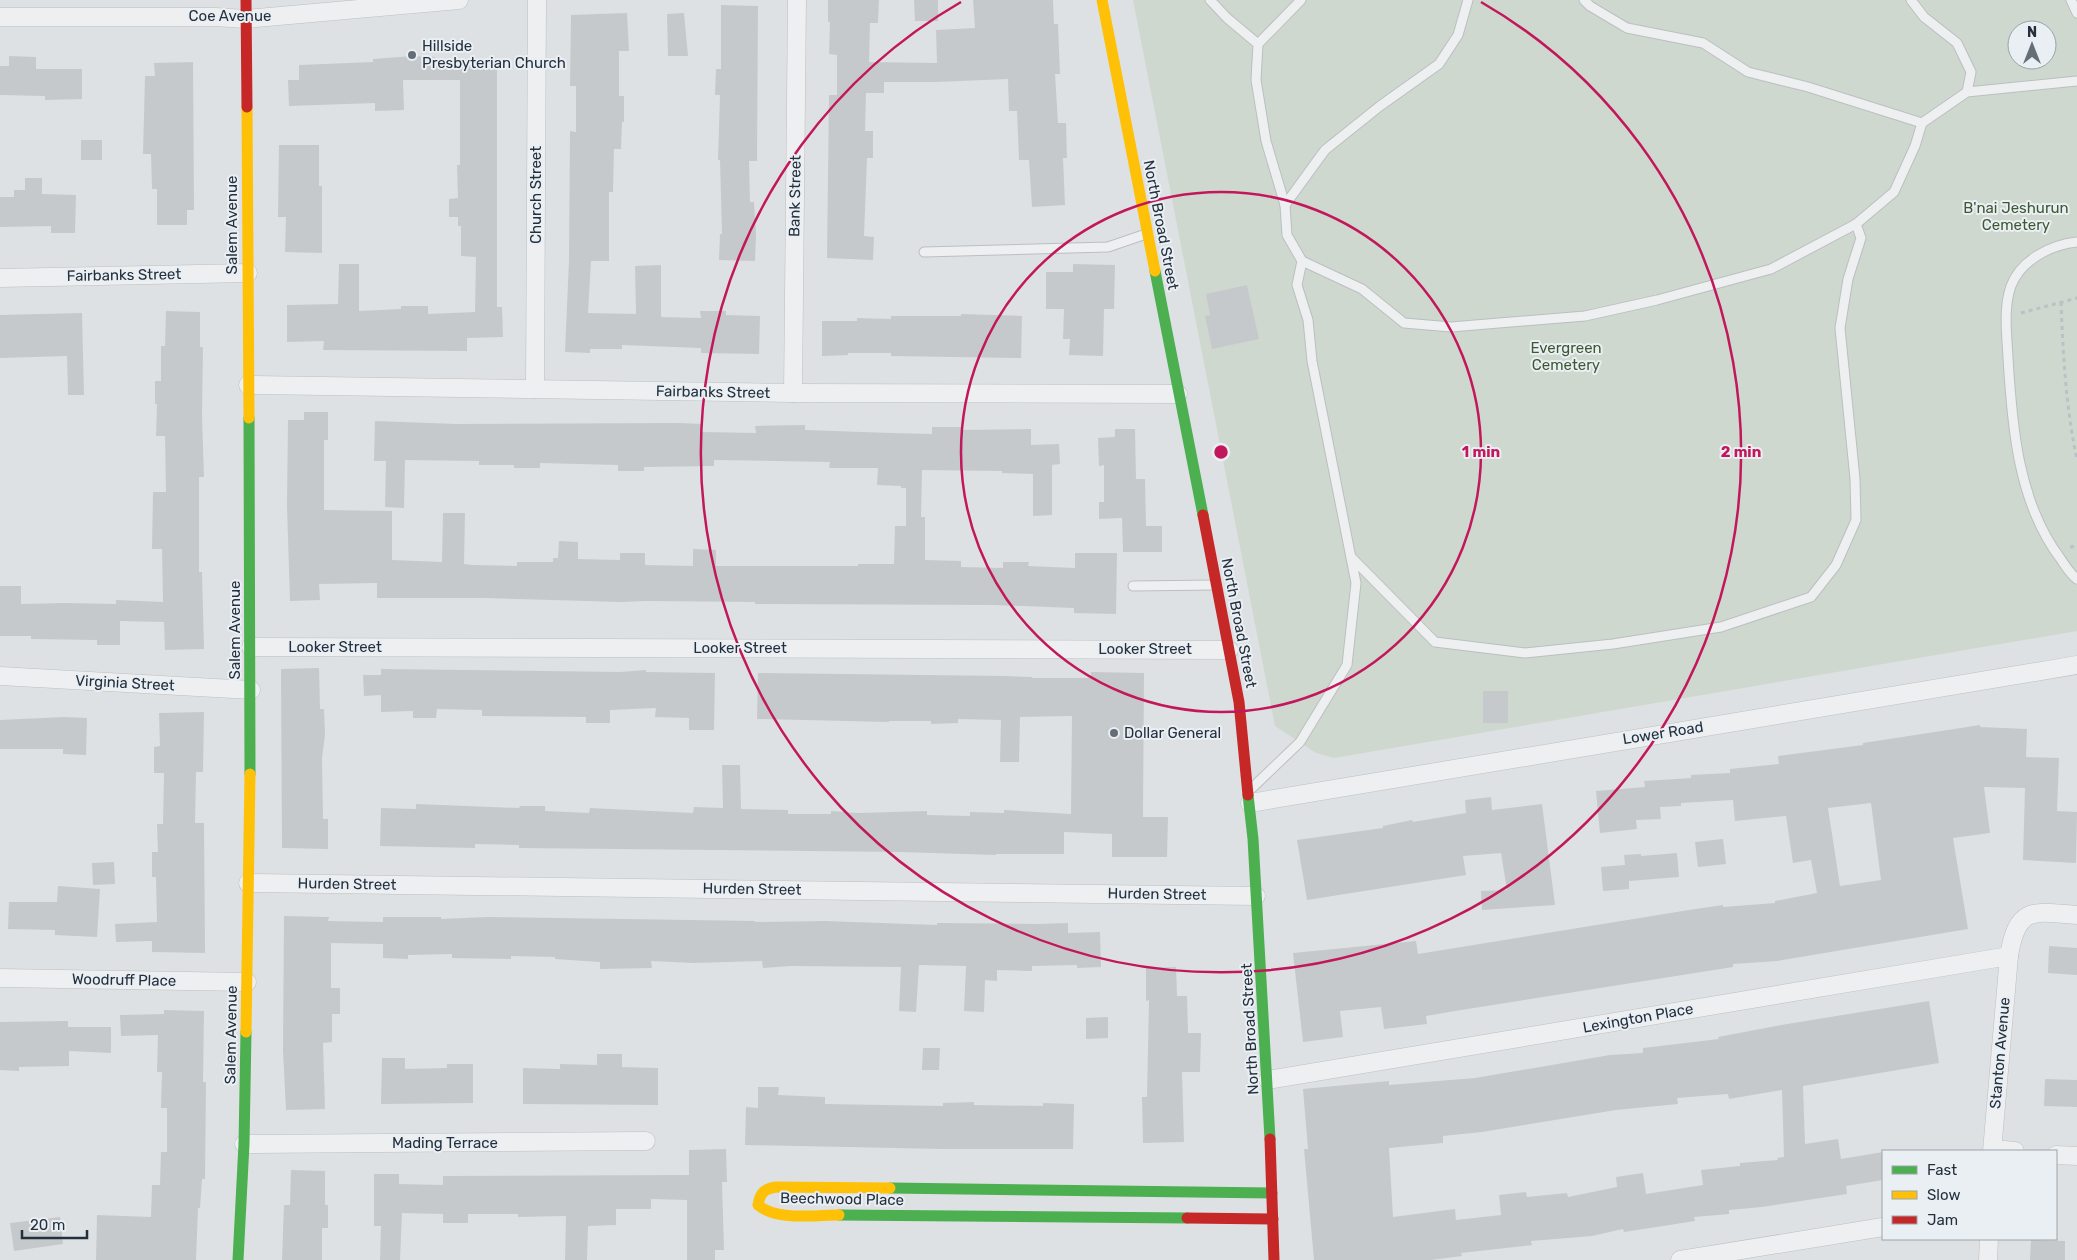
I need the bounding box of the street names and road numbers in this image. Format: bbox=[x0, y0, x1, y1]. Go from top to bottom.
street label: Coe Avenue bbox=[189, 7, 271, 25]
street label: Church Street bbox=[527, 146, 545, 244]
street label: Bank Street bbox=[785, 155, 805, 237]
street label: North Broad Street bbox=[1140, 159, 1182, 292]
street label: Salem Avenue bbox=[223, 176, 241, 274]
street label: Fairbanks Street bbox=[67, 265, 182, 285]
street label: Fairbanks Street bbox=[656, 382, 771, 402]
street label: North Broad Street bbox=[1218, 557, 1260, 690]
street label: Salem Avenue bbox=[226, 581, 244, 679]
street label: Looker Street bbox=[288, 638, 382, 656]
street label: Looker Street bbox=[693, 639, 787, 657]
street label: Looker Street bbox=[1098, 640, 1192, 658]
street label: Virginia Street bbox=[75, 671, 175, 695]
street label: Lower Road bbox=[1621, 718, 1705, 748]
street label: Hurden Street bbox=[297, 874, 397, 894]
street label: Hurden Street bbox=[702, 879, 802, 899]
street label: Hurden Street bbox=[1107, 884, 1207, 904]
street label: North Broad Street bbox=[1238, 963, 1262, 1095]
street label: Woodruff Place bbox=[72, 970, 176, 990]
street label: Salem Avenue bbox=[221, 985, 241, 1085]
street label: Stanton Avenue bbox=[1986, 997, 2014, 1109]
street label: Lexington Place bbox=[1581, 999, 1695, 1037]
street label: Mading Terrace bbox=[392, 1134, 498, 1152]
street label: Beechwood Place bbox=[780, 1189, 904, 1209]

